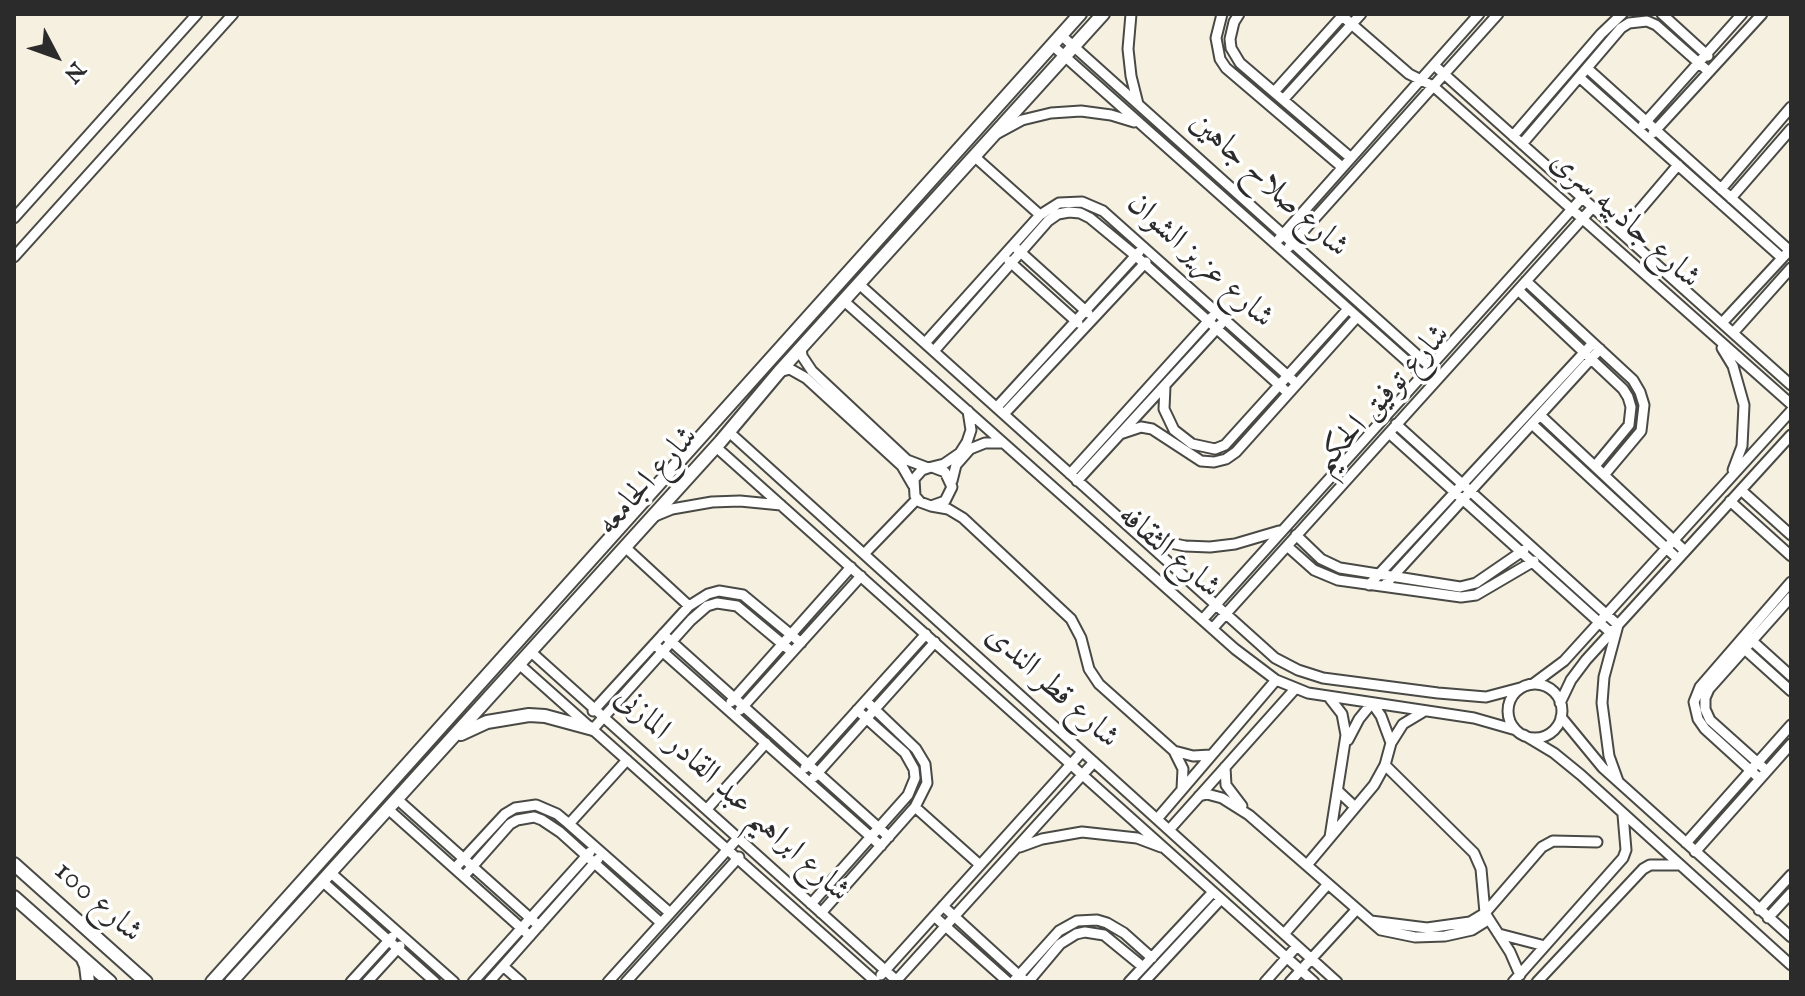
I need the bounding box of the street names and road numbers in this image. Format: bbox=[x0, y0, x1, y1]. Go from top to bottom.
street label: شارع صلاح جاهين bbox=[1181, 105, 1355, 267]
street label: شارع جاذبيه سرى bbox=[1541, 143, 1707, 299]
street label: شارع عزيز الشوان bbox=[1117, 186, 1281, 338]
street label: شارع توفيق الحكيم bbox=[1306, 318, 1460, 482]
street label: شارع الجامعه bbox=[590, 420, 708, 544]
street label: شارع الثقافه bbox=[1109, 498, 1227, 608]
street label: شارع قطر الندى bbox=[976, 618, 1126, 758]
street label: شارع ابراهيم عبد القادر المازنى bbox=[605, 680, 857, 912]
street label: شارع 100 bbox=[45, 853, 149, 953]

